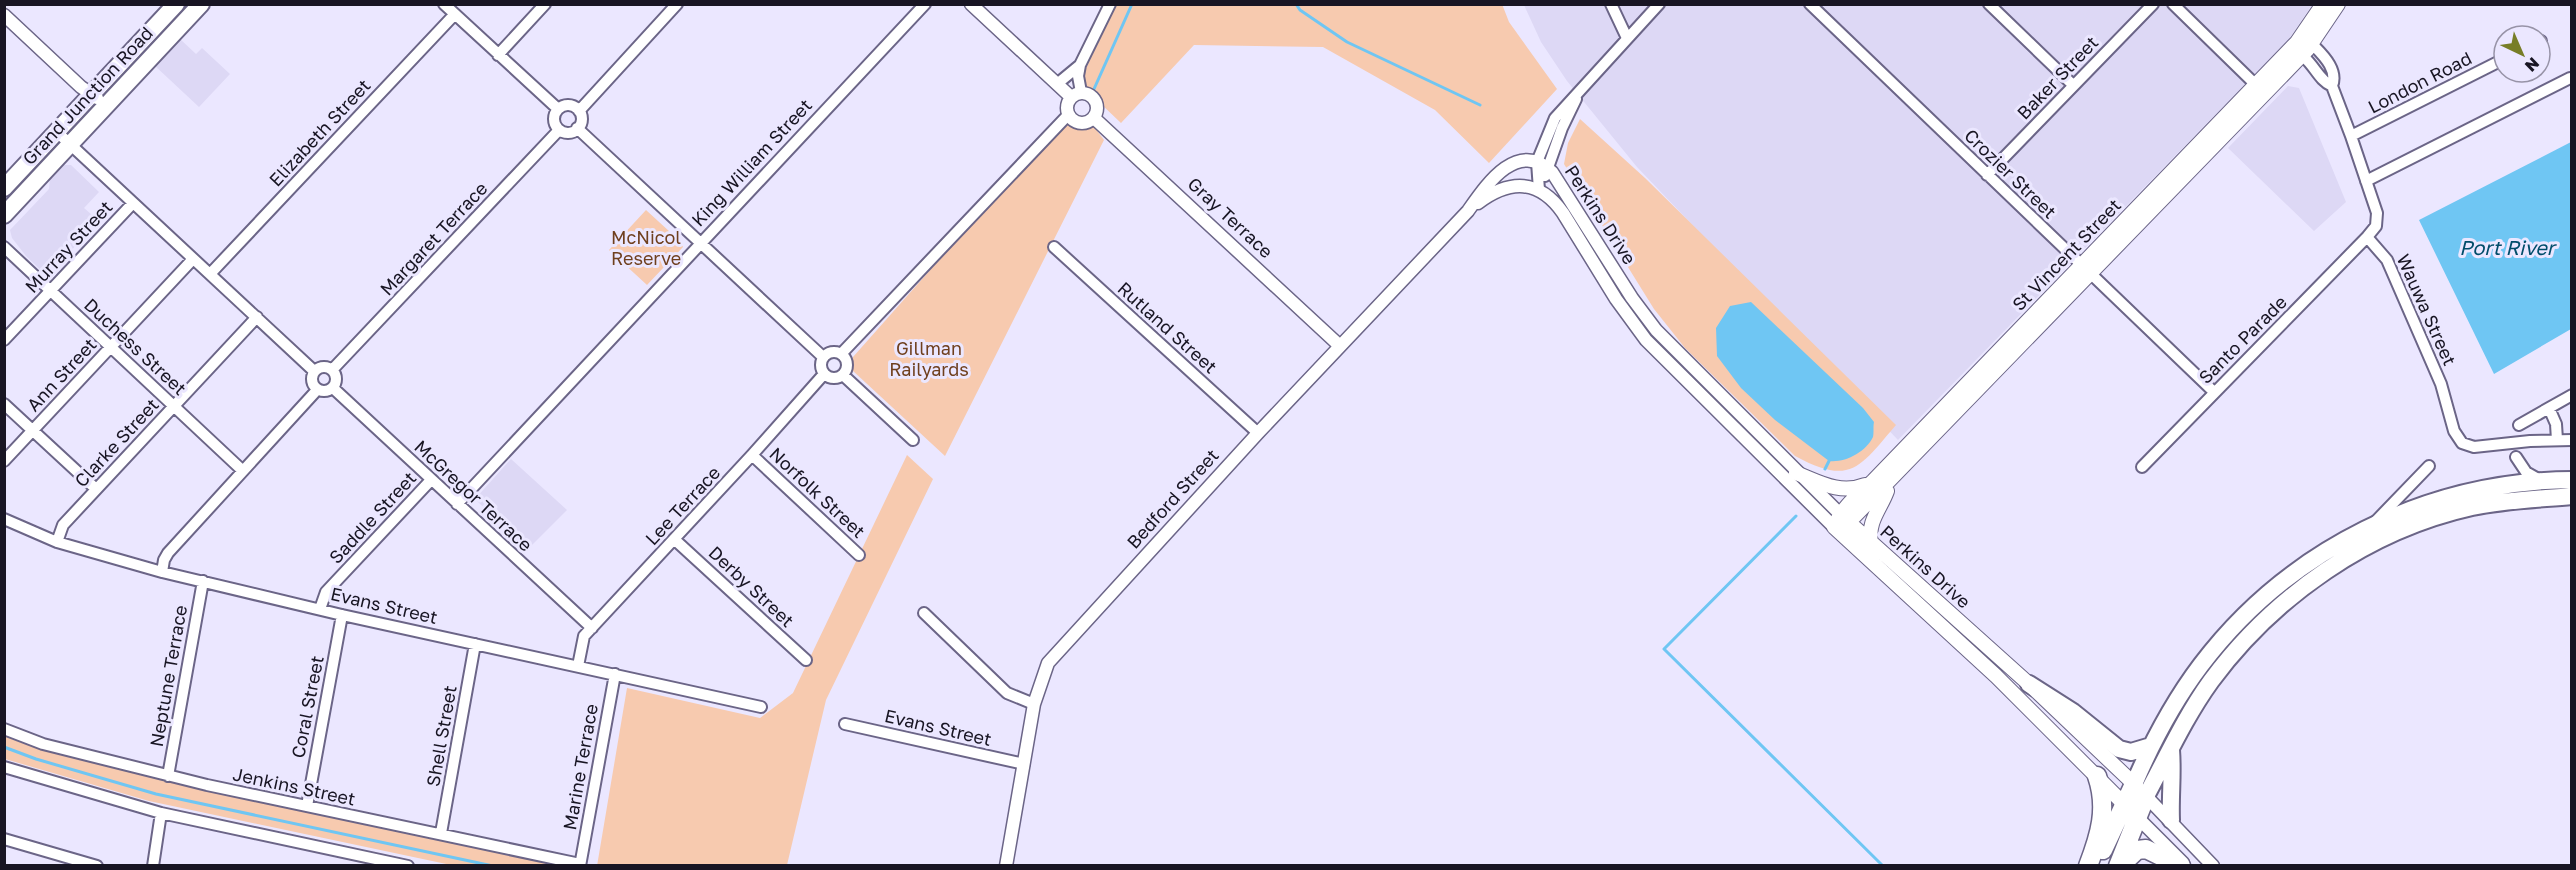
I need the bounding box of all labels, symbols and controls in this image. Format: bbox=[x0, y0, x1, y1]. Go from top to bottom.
street label: Grand Junction Road bbox=[18, 22, 157, 169]
north arrow bbox=[2492, 24, 2552, 84]
street label: Baker Street bbox=[2012, 31, 2102, 124]
street label: London Road bbox=[2364, 47, 2475, 118]
text: N bbox=[2521, 53, 2544, 76]
street label: Elizabeth Street bbox=[264, 74, 375, 190]
street label: King William Street bbox=[687, 94, 816, 231]
street label: Crozier Street bbox=[1960, 124, 2061, 223]
street label: Perkins Drive bbox=[1561, 161, 1641, 268]
street label: Gray Terrace bbox=[1184, 172, 1278, 262]
street label: Margaret Terrace bbox=[375, 177, 491, 300]
street label: St Vincent Street bbox=[2007, 194, 2125, 315]
street label: Murray Street bbox=[20, 196, 117, 297]
park label: McNicol Reserve bbox=[611, 226, 681, 269]
water label: Port River bbox=[2459, 235, 2558, 259]
street label: Wauwa Street bbox=[2393, 250, 2461, 369]
street label: Rutland Street bbox=[1114, 277, 1222, 378]
street label: Santo Parade bbox=[2194, 291, 2291, 388]
street label: Duchess Street bbox=[80, 293, 191, 399]
street label: Ann Street bbox=[22, 333, 101, 415]
park label: Gillman Railyards bbox=[889, 337, 969, 380]
street label: Clarke Street bbox=[70, 393, 163, 491]
street label: McGregor Terrace bbox=[410, 435, 537, 555]
street label: Norfolk Street bbox=[765, 442, 870, 542]
street label: Bedford Street bbox=[1122, 444, 1223, 553]
street label: Lee Terrace bbox=[640, 461, 724, 549]
street label: Saddle Street bbox=[324, 467, 420, 568]
street label: Perkins Drive bbox=[1876, 520, 1975, 612]
street label: Derby Street bbox=[704, 541, 799, 631]
street label: Evans Street bbox=[329, 582, 440, 628]
street label: Neptune Terrace bbox=[145, 603, 191, 748]
street label: Coral Street bbox=[286, 654, 328, 760]
street label: Shell Street bbox=[421, 684, 461, 788]
street label: Marine Terrace bbox=[558, 702, 602, 832]
street label: Evans Street bbox=[883, 704, 994, 750]
street label: Jenkins Street bbox=[231, 762, 358, 810]

